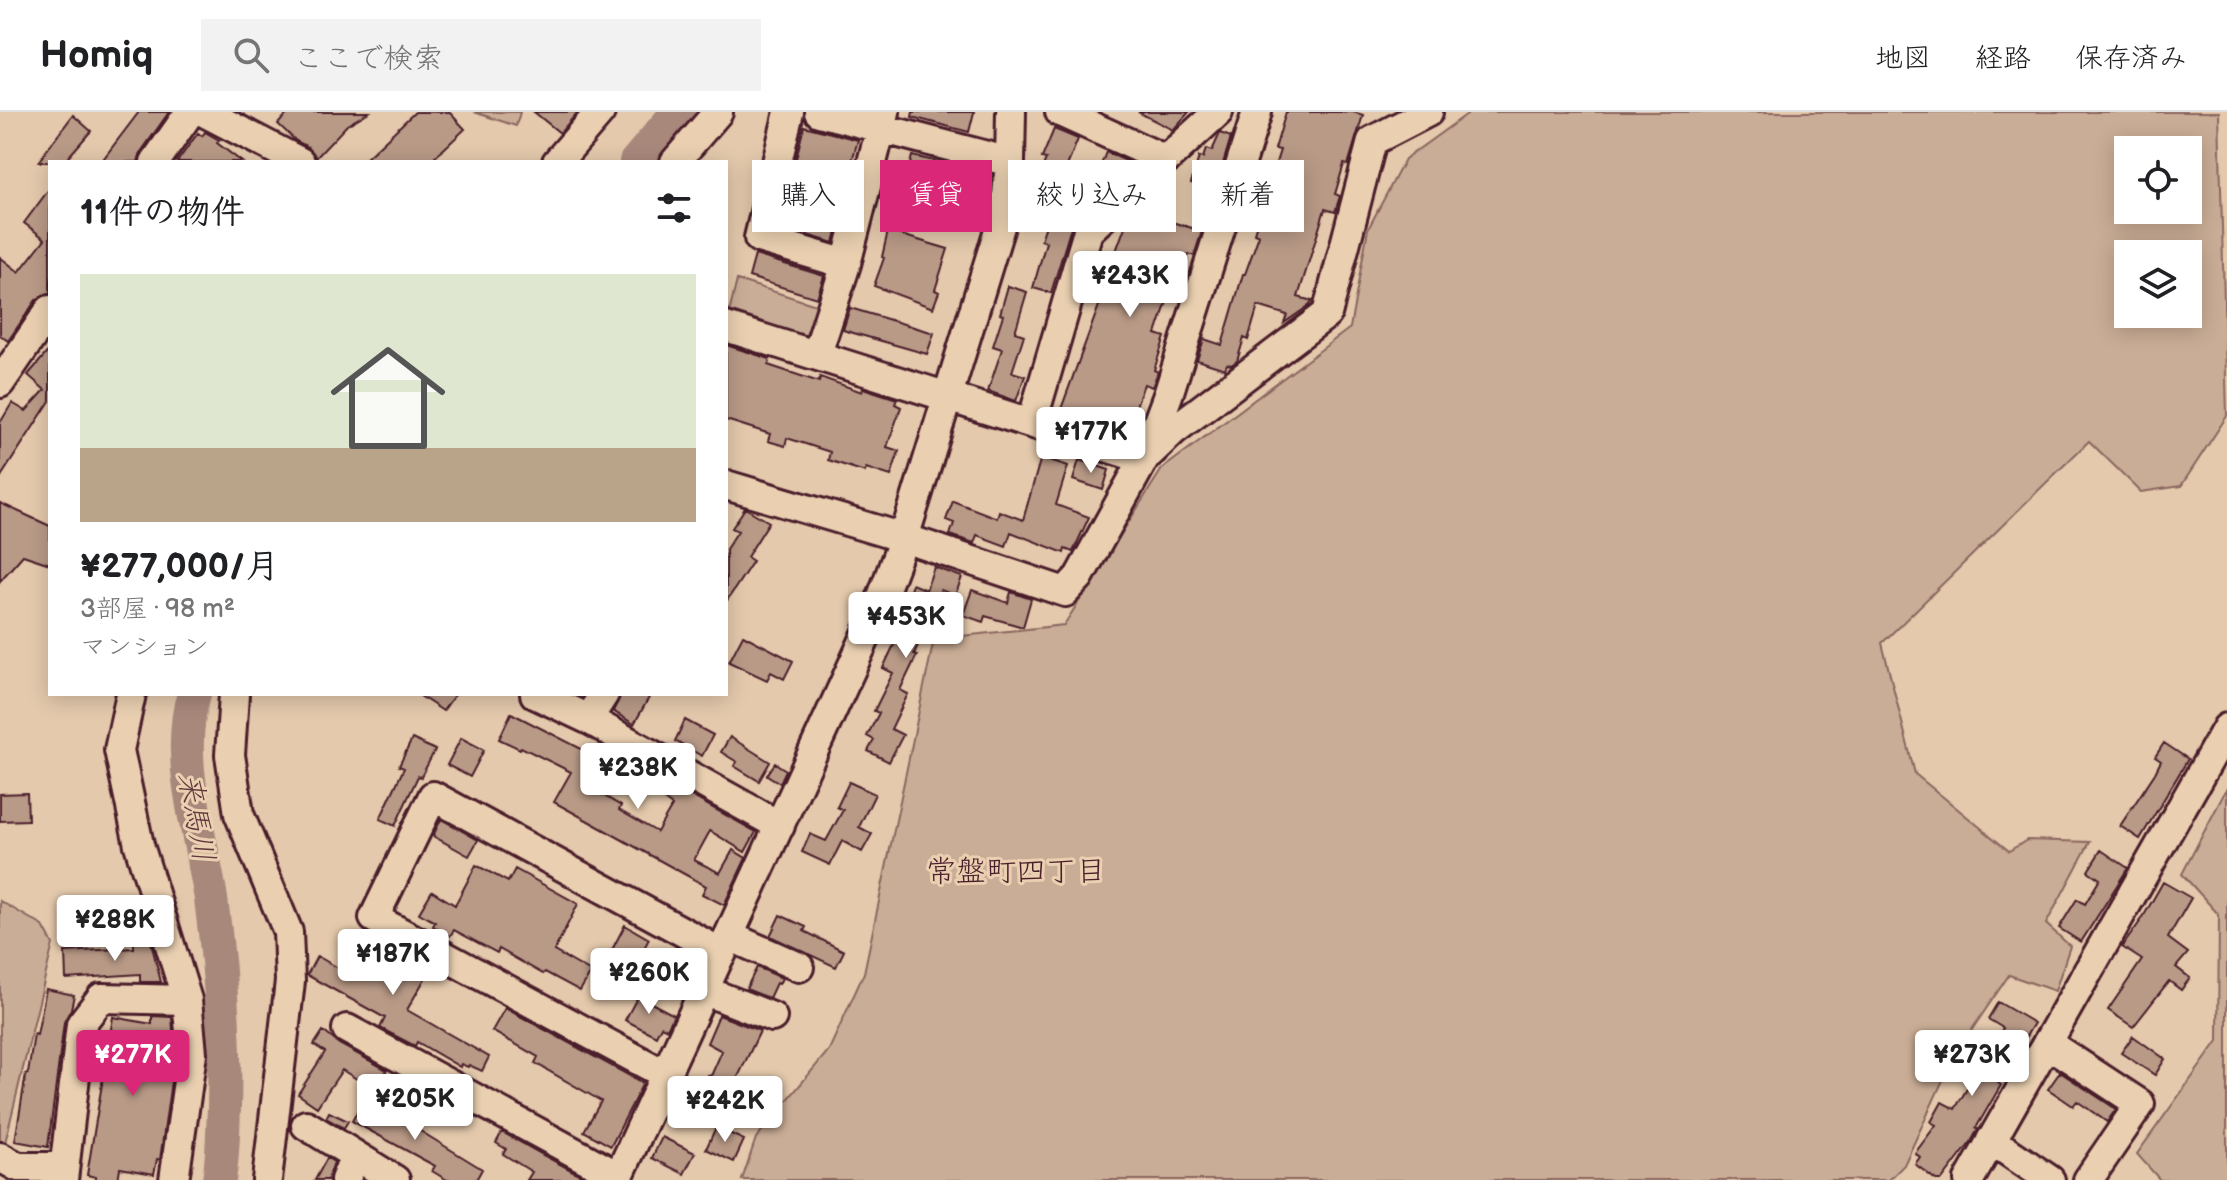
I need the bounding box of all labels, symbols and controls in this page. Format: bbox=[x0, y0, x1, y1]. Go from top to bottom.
search box bbox=[201, 19, 761, 91]
text: Homiq bbox=[40, 33, 153, 78]
icon: search bbox=[229, 33, 273, 77]
text: ここで検索 bbox=[293, 41, 443, 77]
text: 地図 bbox=[1875, 42, 1931, 75]
text: 経路 bbox=[1975, 42, 2031, 75]
text: 保存済み bbox=[2075, 42, 2187, 75]
map controls bbox=[2114, 136, 2202, 328]
button: locate bbox=[2114, 136, 2202, 224]
chip: 購入 bbox=[752, 160, 864, 232]
chip: 賃貸 bbox=[880, 160, 992, 232]
chip: 絞り込み bbox=[1008, 160, 1176, 232]
chip: 新着 bbox=[1192, 160, 1304, 232]
icon: filters bbox=[652, 186, 696, 230]
text: 11件の物件 bbox=[80, 192, 245, 233]
button: layers bbox=[2114, 240, 2202, 328]
pin: ¥243K bbox=[1074, 251, 1186, 319]
text: ¥243K bbox=[1091, 261, 1169, 292]
icon: home bbox=[316, 326, 460, 470]
pin: ¥177K bbox=[1035, 407, 1147, 475]
text: ¥177K bbox=[1054, 417, 1128, 448]
text: ¥277,000/月 bbox=[80, 546, 279, 587]
pin: ¥453K bbox=[850, 592, 962, 660]
text: 3部屋 · 98 m² bbox=[80, 594, 235, 625]
text: ¥453K bbox=[866, 602, 946, 633]
text: マンション bbox=[80, 632, 209, 663]
pin: ¥238K bbox=[582, 743, 694, 811]
text: ¥238K bbox=[598, 753, 678, 784]
water label: 来馬川 bbox=[170, 770, 222, 865]
district label: 常盤町四丁目 bbox=[926, 854, 1106, 890]
pin: ¥288K bbox=[59, 895, 171, 963]
text: ¥288K bbox=[75, 905, 155, 936]
pin: ¥187K bbox=[337, 929, 449, 997]
text: ¥187K bbox=[356, 939, 430, 970]
pin: ¥260K bbox=[593, 948, 705, 1016]
text: ¥260K bbox=[608, 958, 690, 989]
pin: ¥277K bbox=[77, 1030, 189, 1098]
pin: ¥273K bbox=[1916, 1030, 2028, 1098]
text: ¥277K bbox=[94, 1040, 172, 1071]
text: ¥273K bbox=[1933, 1040, 2011, 1071]
pin: ¥205K bbox=[359, 1074, 471, 1142]
pin: ¥242K bbox=[669, 1076, 781, 1144]
text: ¥205K bbox=[375, 1084, 455, 1115]
text: ¥242K bbox=[685, 1086, 765, 1117]

